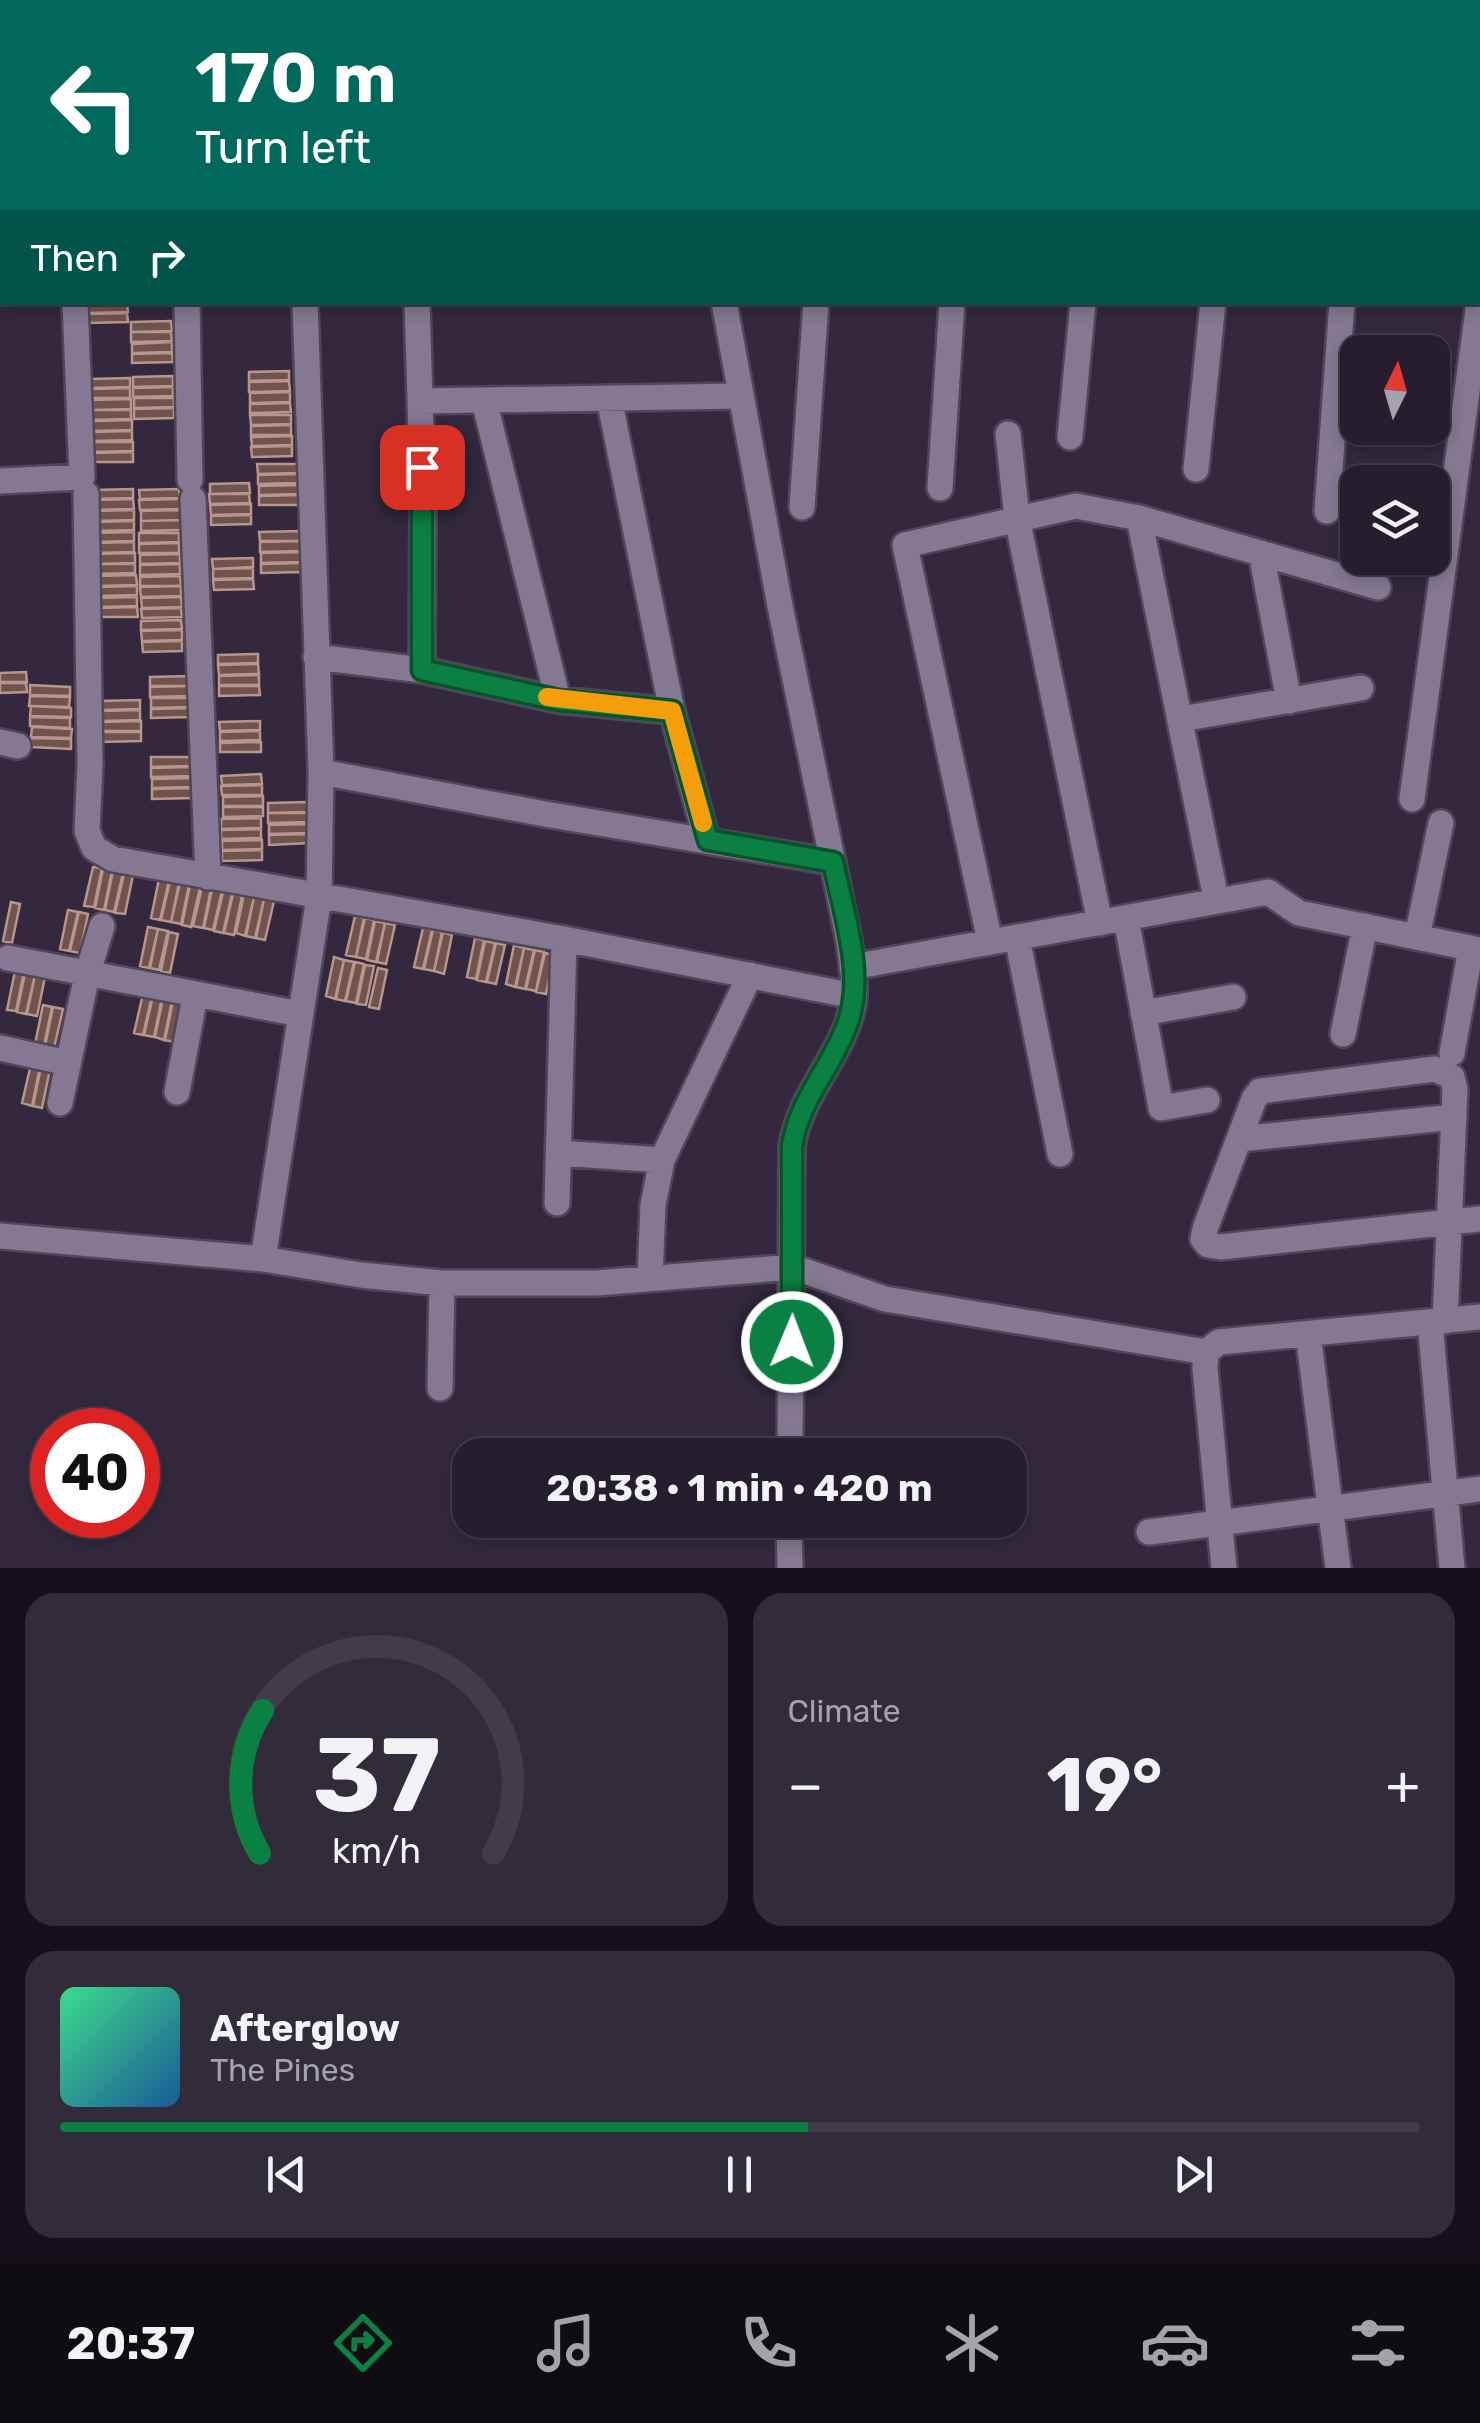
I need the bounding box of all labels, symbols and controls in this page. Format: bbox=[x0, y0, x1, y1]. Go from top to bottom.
text: 170 m bbox=[195, 37, 397, 120]
icon: left bbox=[30, 40, 160, 170]
text: Turn left bbox=[195, 121, 371, 174]
icon: right bbox=[139, 230, 194, 285]
text: Then bbox=[30, 235, 119, 281]
north arrow bbox=[1340, 335, 1450, 445]
map controls bbox=[1340, 335, 1450, 575]
pin bbox=[380, 425, 465, 510]
icon: arrive bbox=[395, 440, 450, 495]
button: layers bbox=[1340, 465, 1450, 575]
position arrow bbox=[740, 1290, 844, 1394]
speed limit sign: 40 bbox=[30, 1408, 160, 1538]
text: 20:38 · 1 min · 420 m bbox=[546, 1465, 933, 1511]
text: Climate bbox=[788, 1692, 901, 1730]
text: 37 bbox=[312, 1714, 440, 1837]
text: 19° bbox=[1046, 1741, 1163, 1830]
text: − bbox=[788, 1753, 823, 1818]
text: + bbox=[1386, 1753, 1420, 1818]
text: km/h bbox=[332, 1830, 421, 1872]
text: Afterglow bbox=[210, 2005, 400, 2051]
text: The Pines bbox=[210, 2051, 355, 2089]
icon: previous bbox=[259, 2147, 314, 2202]
icon: pause bbox=[712, 2147, 767, 2202]
icon: next bbox=[1166, 2147, 1221, 2202]
icon: directions bbox=[328, 2308, 398, 2378]
icon: music bbox=[531, 2308, 601, 2378]
icon: phone bbox=[734, 2308, 804, 2378]
icon: climate bbox=[937, 2308, 1007, 2378]
icon: car bbox=[1140, 2308, 1210, 2378]
icon: filters bbox=[1343, 2308, 1413, 2378]
text: 20:37 bbox=[67, 2317, 195, 2370]

